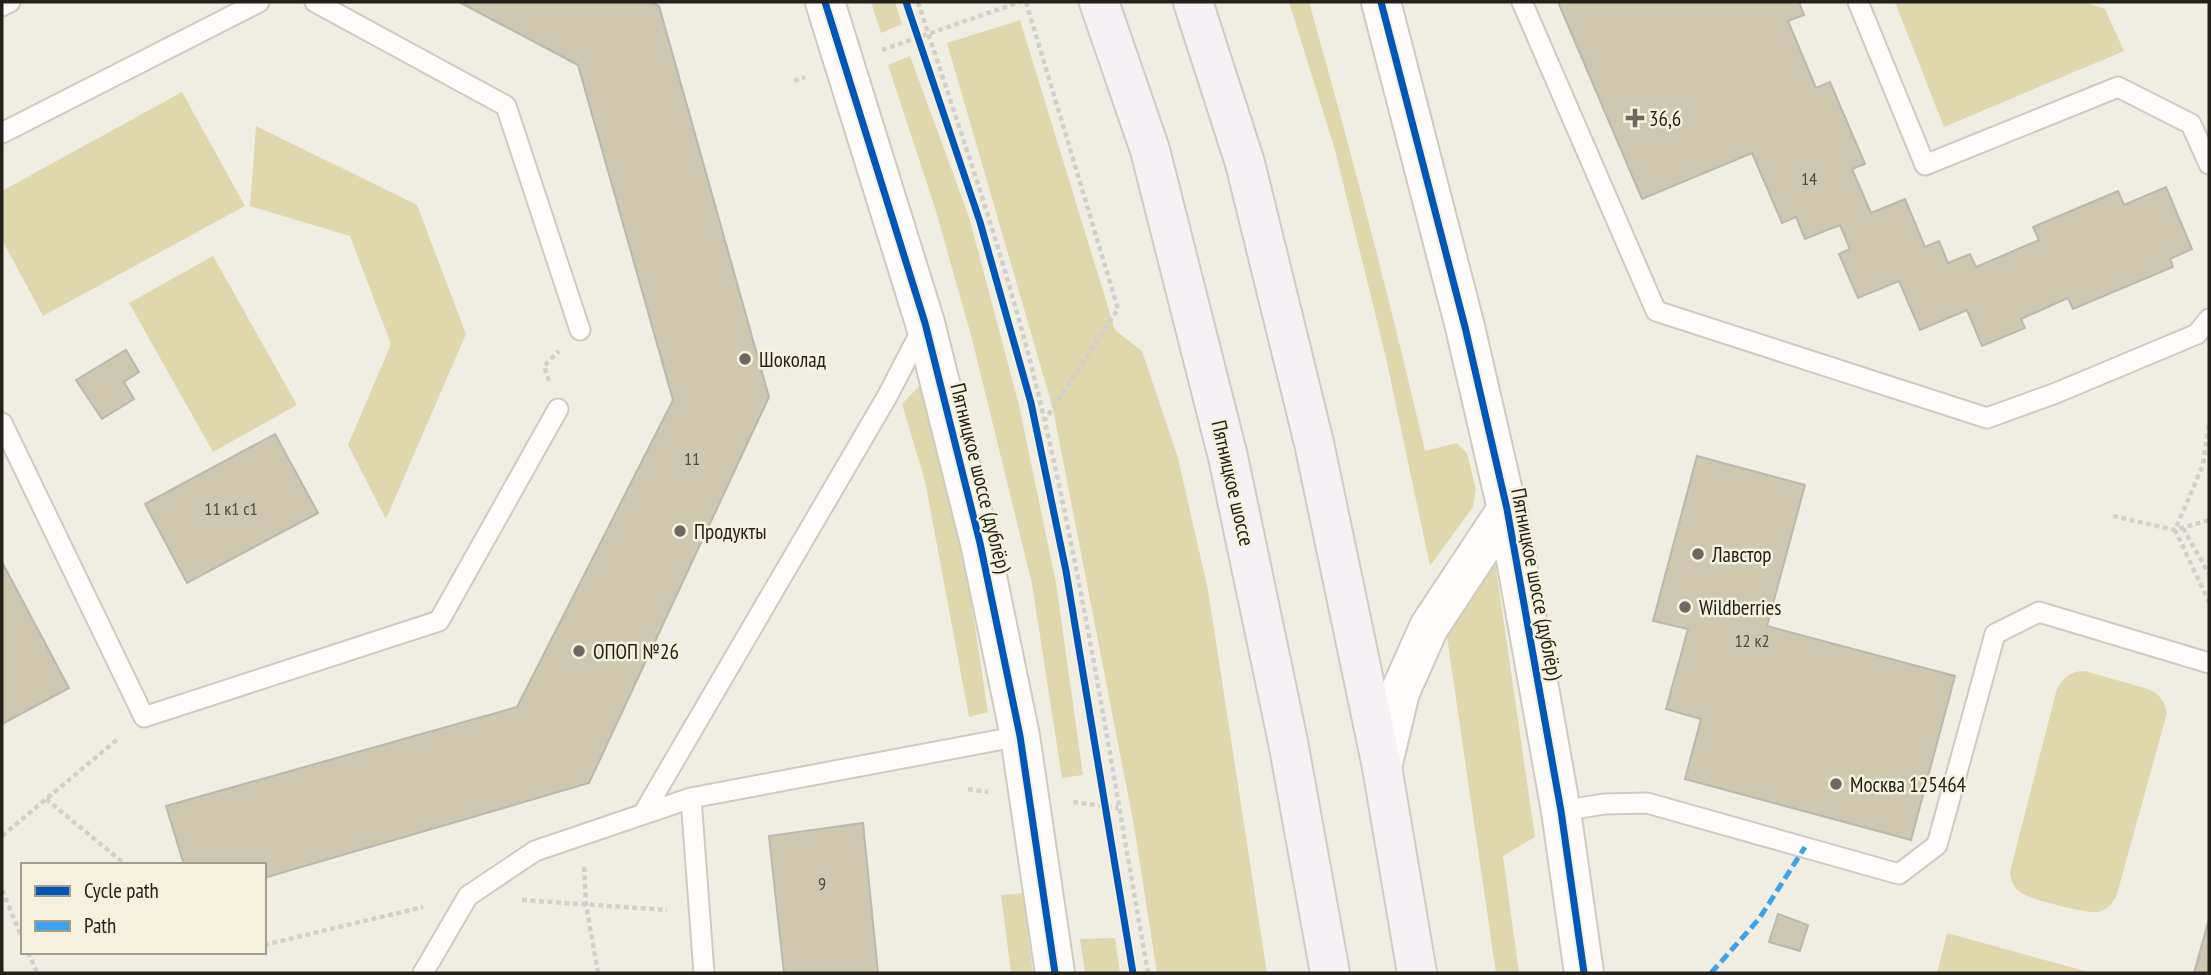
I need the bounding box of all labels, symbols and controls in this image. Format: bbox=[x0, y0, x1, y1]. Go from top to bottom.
place label: 36,6 bbox=[1649, 105, 1681, 132]
marker: 36,6 bbox=[1627, 110, 1643, 126]
house number: 14 bbox=[1801, 167, 1817, 190]
place label: Шоколад bbox=[759, 346, 826, 373]
marker: Шоколад bbox=[737, 351, 753, 367]
street label: Пятницкое шоссе (дублёр) bbox=[944, 380, 1018, 576]
street label: Пятницкое шоссе bbox=[1205, 418, 1261, 548]
house number: 11 bbox=[684, 447, 700, 470]
street label: Пятницкое шоссе (дублёр) bbox=[1505, 486, 1569, 682]
house number: 11 к1 с1 bbox=[204, 497, 258, 520]
place label: Продукты bbox=[694, 518, 767, 545]
marker: Продукты bbox=[672, 523, 688, 539]
place label: Лавстор bbox=[1711, 541, 1771, 568]
marker: Лавстор bbox=[1690, 546, 1706, 562]
place label: Wildberries bbox=[1699, 594, 1781, 621]
marker: Wildberries bbox=[1677, 599, 1693, 615]
house number: 12 к2 bbox=[1734, 629, 1770, 652]
place label: ОПОП №26 bbox=[593, 638, 679, 665]
marker: ОПОП №26 bbox=[571, 643, 587, 659]
place label: Москва 125464 bbox=[1850, 771, 1967, 798]
marker: Москва 125464 bbox=[1828, 776, 1844, 792]
legend bbox=[21, 863, 266, 954]
house number: 9 bbox=[818, 872, 826, 895]
text: Cycle path bbox=[84, 877, 159, 904]
text: Path bbox=[84, 912, 116, 939]

